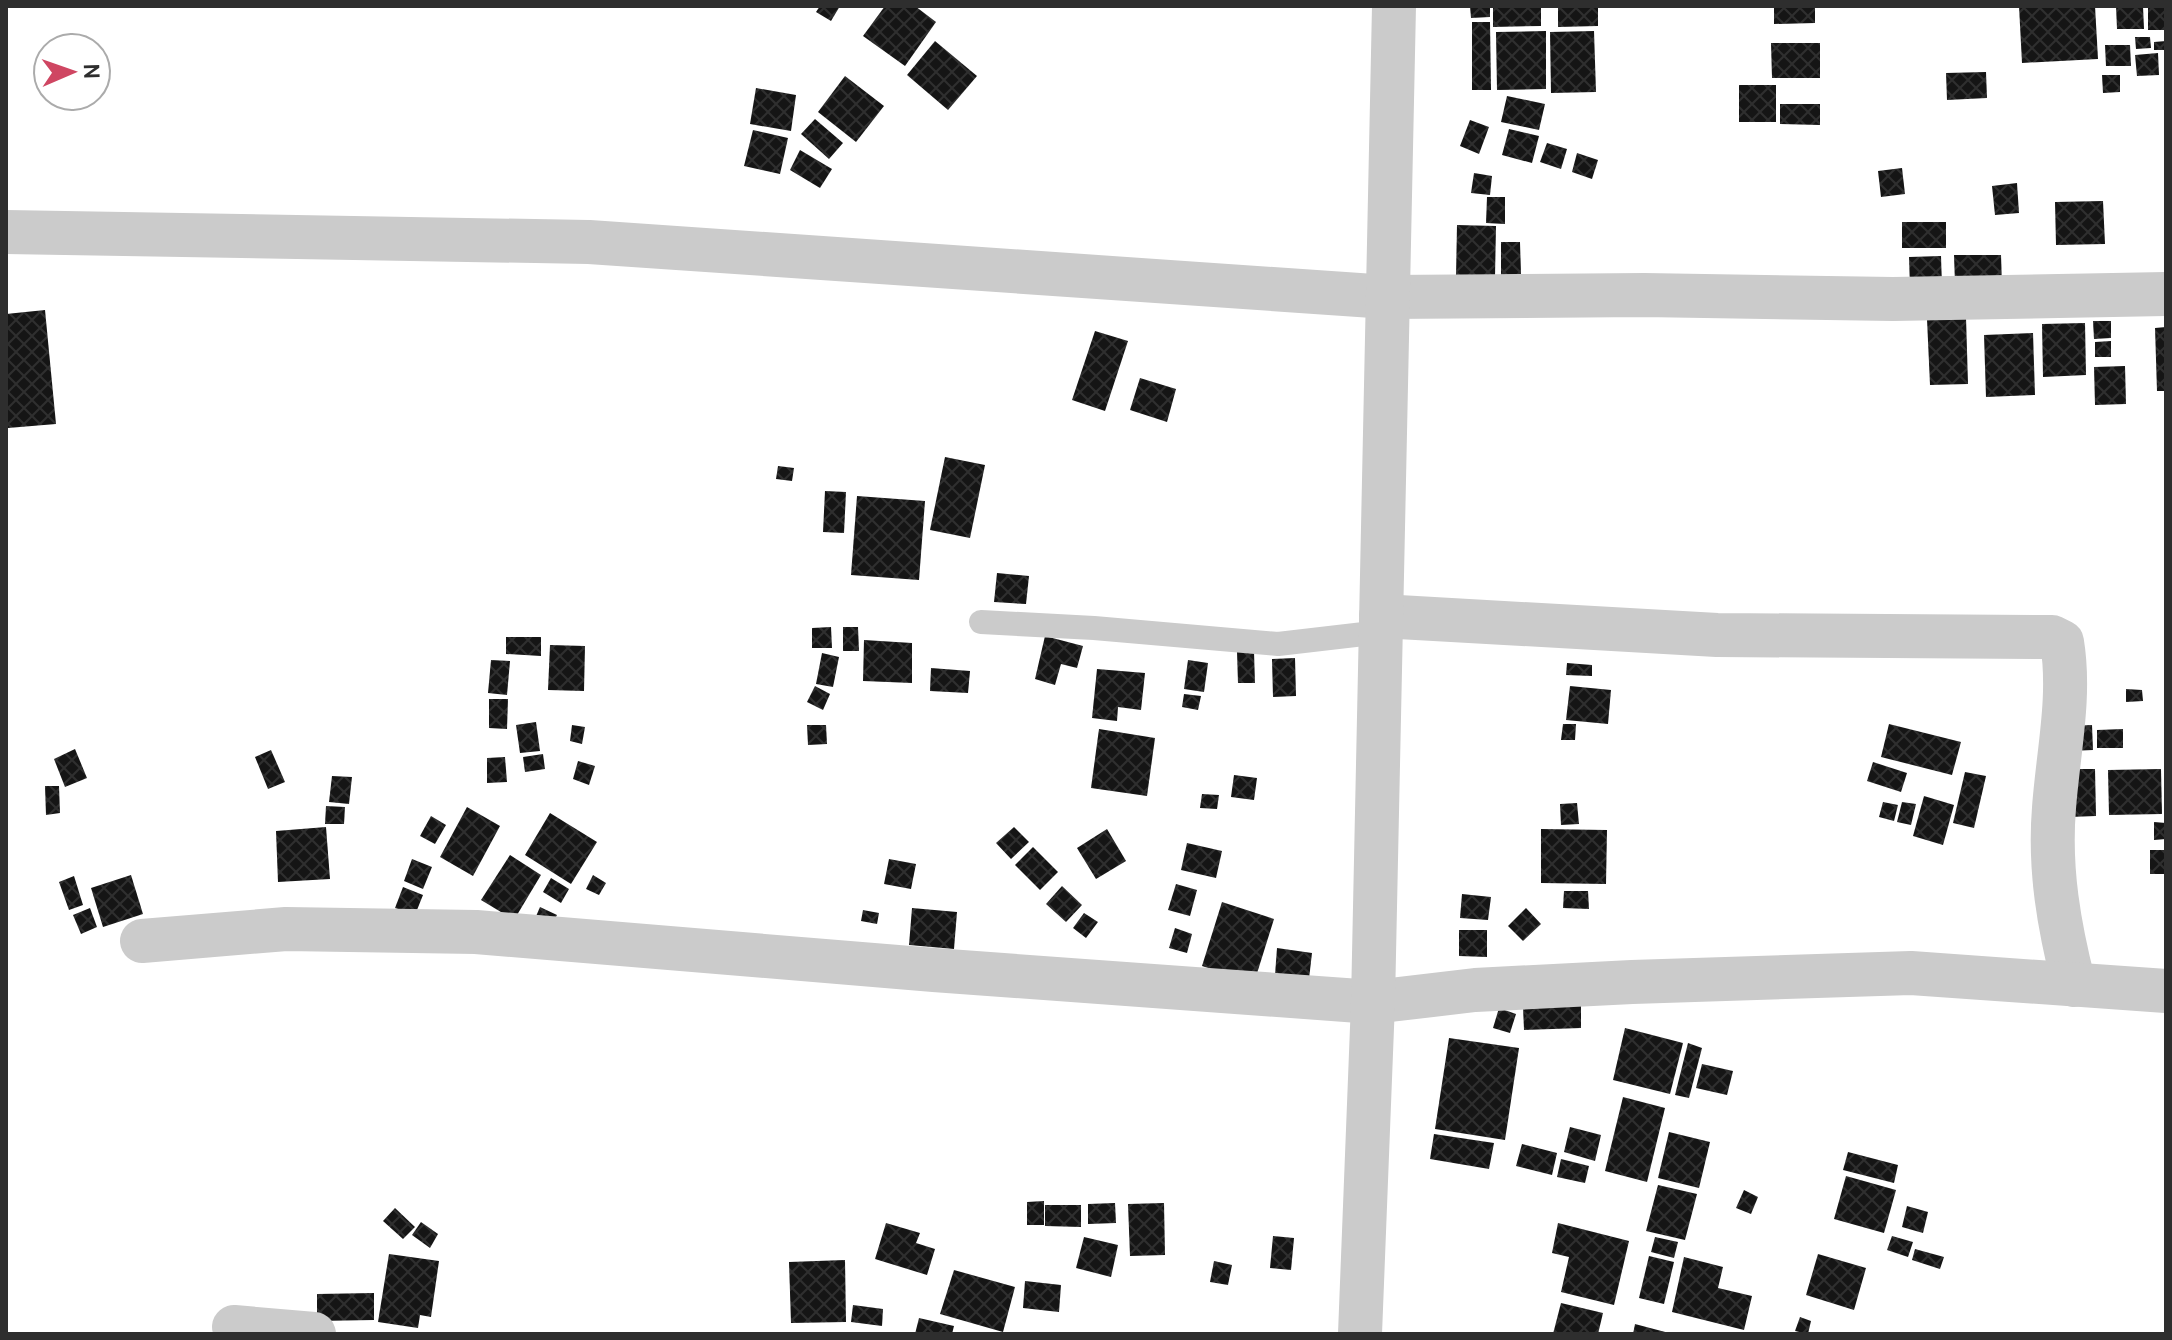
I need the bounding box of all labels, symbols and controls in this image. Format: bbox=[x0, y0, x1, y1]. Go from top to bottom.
north arrow bbox=[32, 32, 112, 112]
text: N bbox=[78, 63, 105, 80]

